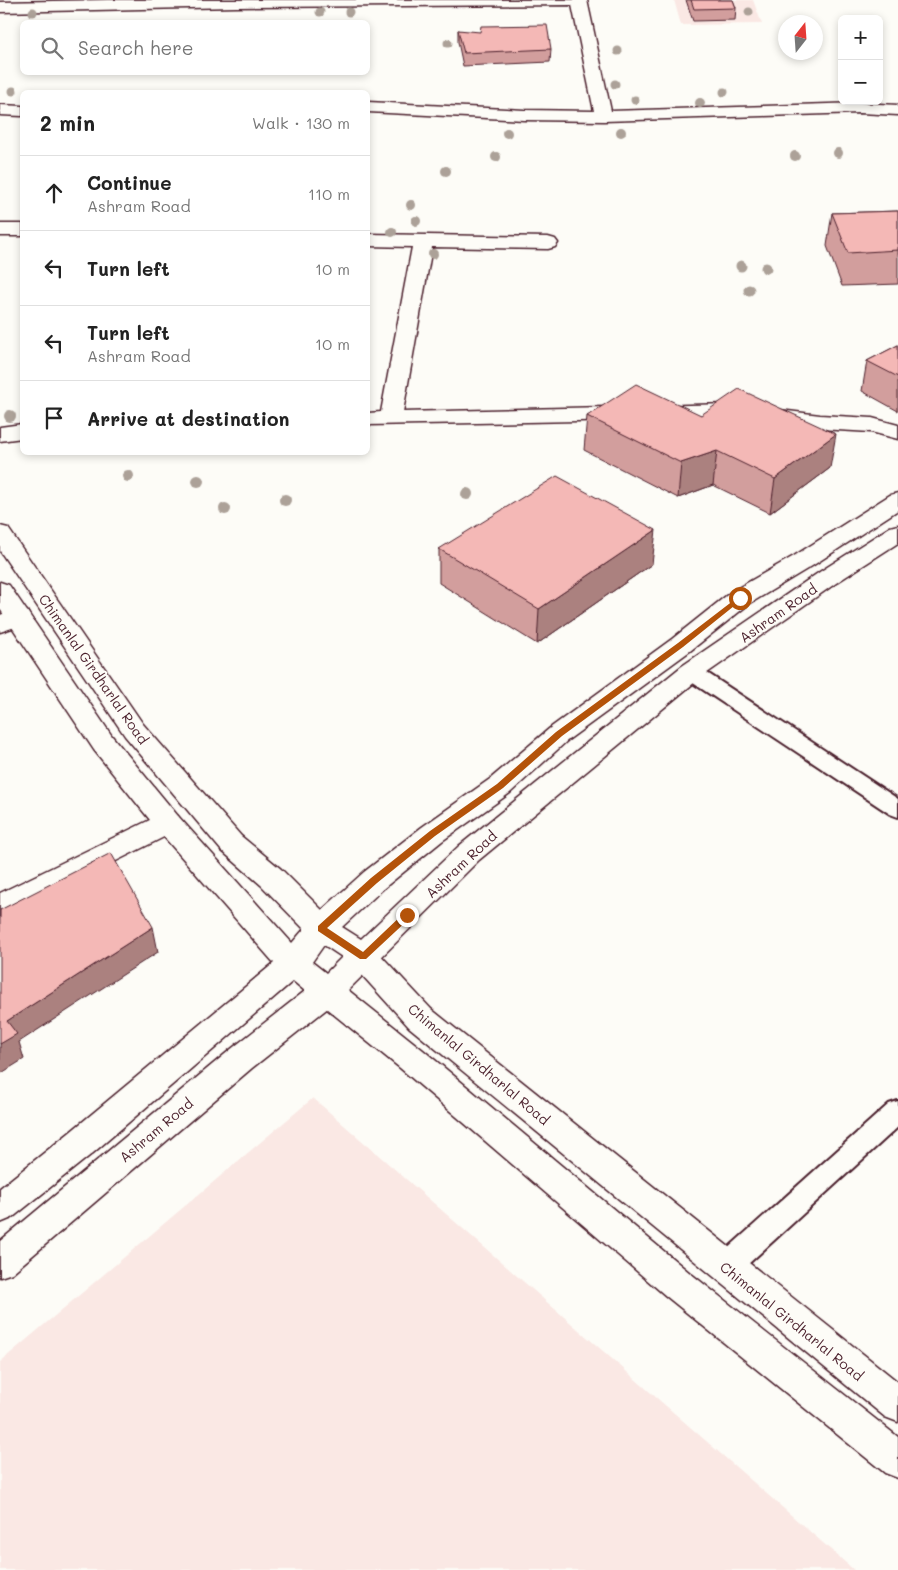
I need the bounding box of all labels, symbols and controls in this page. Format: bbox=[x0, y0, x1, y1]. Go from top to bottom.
north arrow bbox=[778, 15, 823, 60]
map controls bbox=[838, 15, 883, 105]
button: + bbox=[838, 15, 883, 60]
search box bbox=[20, 20, 370, 75]
icon: search bbox=[38, 34, 66, 62]
text: Search here bbox=[78, 35, 194, 60]
button: − bbox=[838, 60, 883, 105]
text: 2 min bbox=[40, 109, 95, 136]
text: Walk · 130 m bbox=[252, 112, 350, 133]
text: Continue bbox=[87, 170, 172, 195]
icon: ahead bbox=[40, 179, 68, 207]
text: 110 m bbox=[308, 183, 350, 204]
text: Ashram Road bbox=[87, 195, 191, 216]
icon: left bbox=[40, 254, 68, 282]
text: Turn left bbox=[87, 256, 170, 281]
text: 10 m bbox=[315, 258, 350, 279]
text: Turn left bbox=[87, 320, 170, 345]
icon: left bbox=[40, 329, 68, 357]
text: 10 m bbox=[315, 333, 350, 354]
text: Ashram Road bbox=[87, 345, 191, 366]
icon: arrive bbox=[40, 404, 68, 432]
text: Arrive at destination bbox=[87, 406, 290, 431]
street label: Ashram Road bbox=[735, 579, 821, 647]
route start bbox=[729, 587, 752, 610]
street label: Chimanlal Girdharlal Road bbox=[35, 590, 153, 748]
street label: Ashram Road bbox=[421, 826, 501, 902]
route end bbox=[396, 904, 419, 927]
street label: Chimanlal Girdharlal Road bbox=[404, 999, 554, 1129]
street label: Ashram Road bbox=[115, 1094, 197, 1166]
street label: Chimanlal Girdharlal Road bbox=[716, 1257, 868, 1385]

